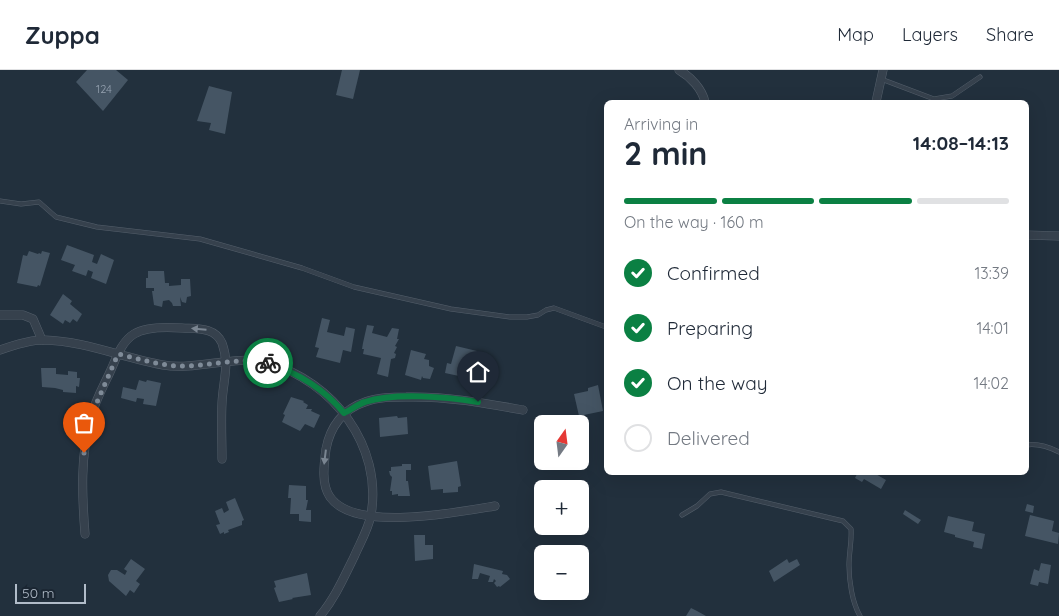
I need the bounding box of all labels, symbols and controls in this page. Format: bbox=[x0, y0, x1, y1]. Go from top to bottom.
text: Zuppa bbox=[25, 20, 100, 50]
text: Map bbox=[837, 23, 874, 46]
text: Layers bbox=[902, 23, 958, 46]
text: Share bbox=[986, 23, 1034, 46]
house number: 124 bbox=[96, 82, 112, 96]
text: Arriving in bbox=[624, 114, 698, 134]
text: 14:08–14:13 bbox=[913, 131, 1009, 155]
text: 2 min bbox=[624, 133, 707, 173]
text: On the way · 160 m bbox=[624, 212, 764, 232]
icon: check bbox=[624, 259, 652, 287]
text: Confirmed bbox=[667, 261, 760, 285]
text: 13:39 bbox=[974, 263, 1009, 283]
icon: check bbox=[624, 314, 652, 342]
text: Preparing bbox=[667, 316, 753, 340]
text: 14:01 bbox=[976, 318, 1009, 338]
one-way arrow bbox=[191, 325, 207, 333]
courier bbox=[243, 338, 293, 388]
icon: bike bbox=[254, 349, 282, 377]
pin bbox=[457, 351, 499, 402]
icon: home bbox=[464, 358, 492, 386]
icon: check bbox=[624, 369, 652, 397]
text: On the way bbox=[667, 371, 768, 395]
text: 14:02 bbox=[974, 373, 1009, 393]
pin bbox=[63, 402, 105, 453]
icon: bag bbox=[70, 409, 98, 437]
north arrow bbox=[534, 415, 589, 470]
map controls bbox=[534, 415, 589, 600]
text: Delivered bbox=[667, 426, 750, 450]
one-way arrow bbox=[321, 449, 329, 465]
button: + bbox=[534, 480, 589, 535]
button: − bbox=[534, 545, 589, 600]
scale bar bbox=[15, 581, 86, 604]
text: 50 m bbox=[22, 584, 55, 602]

